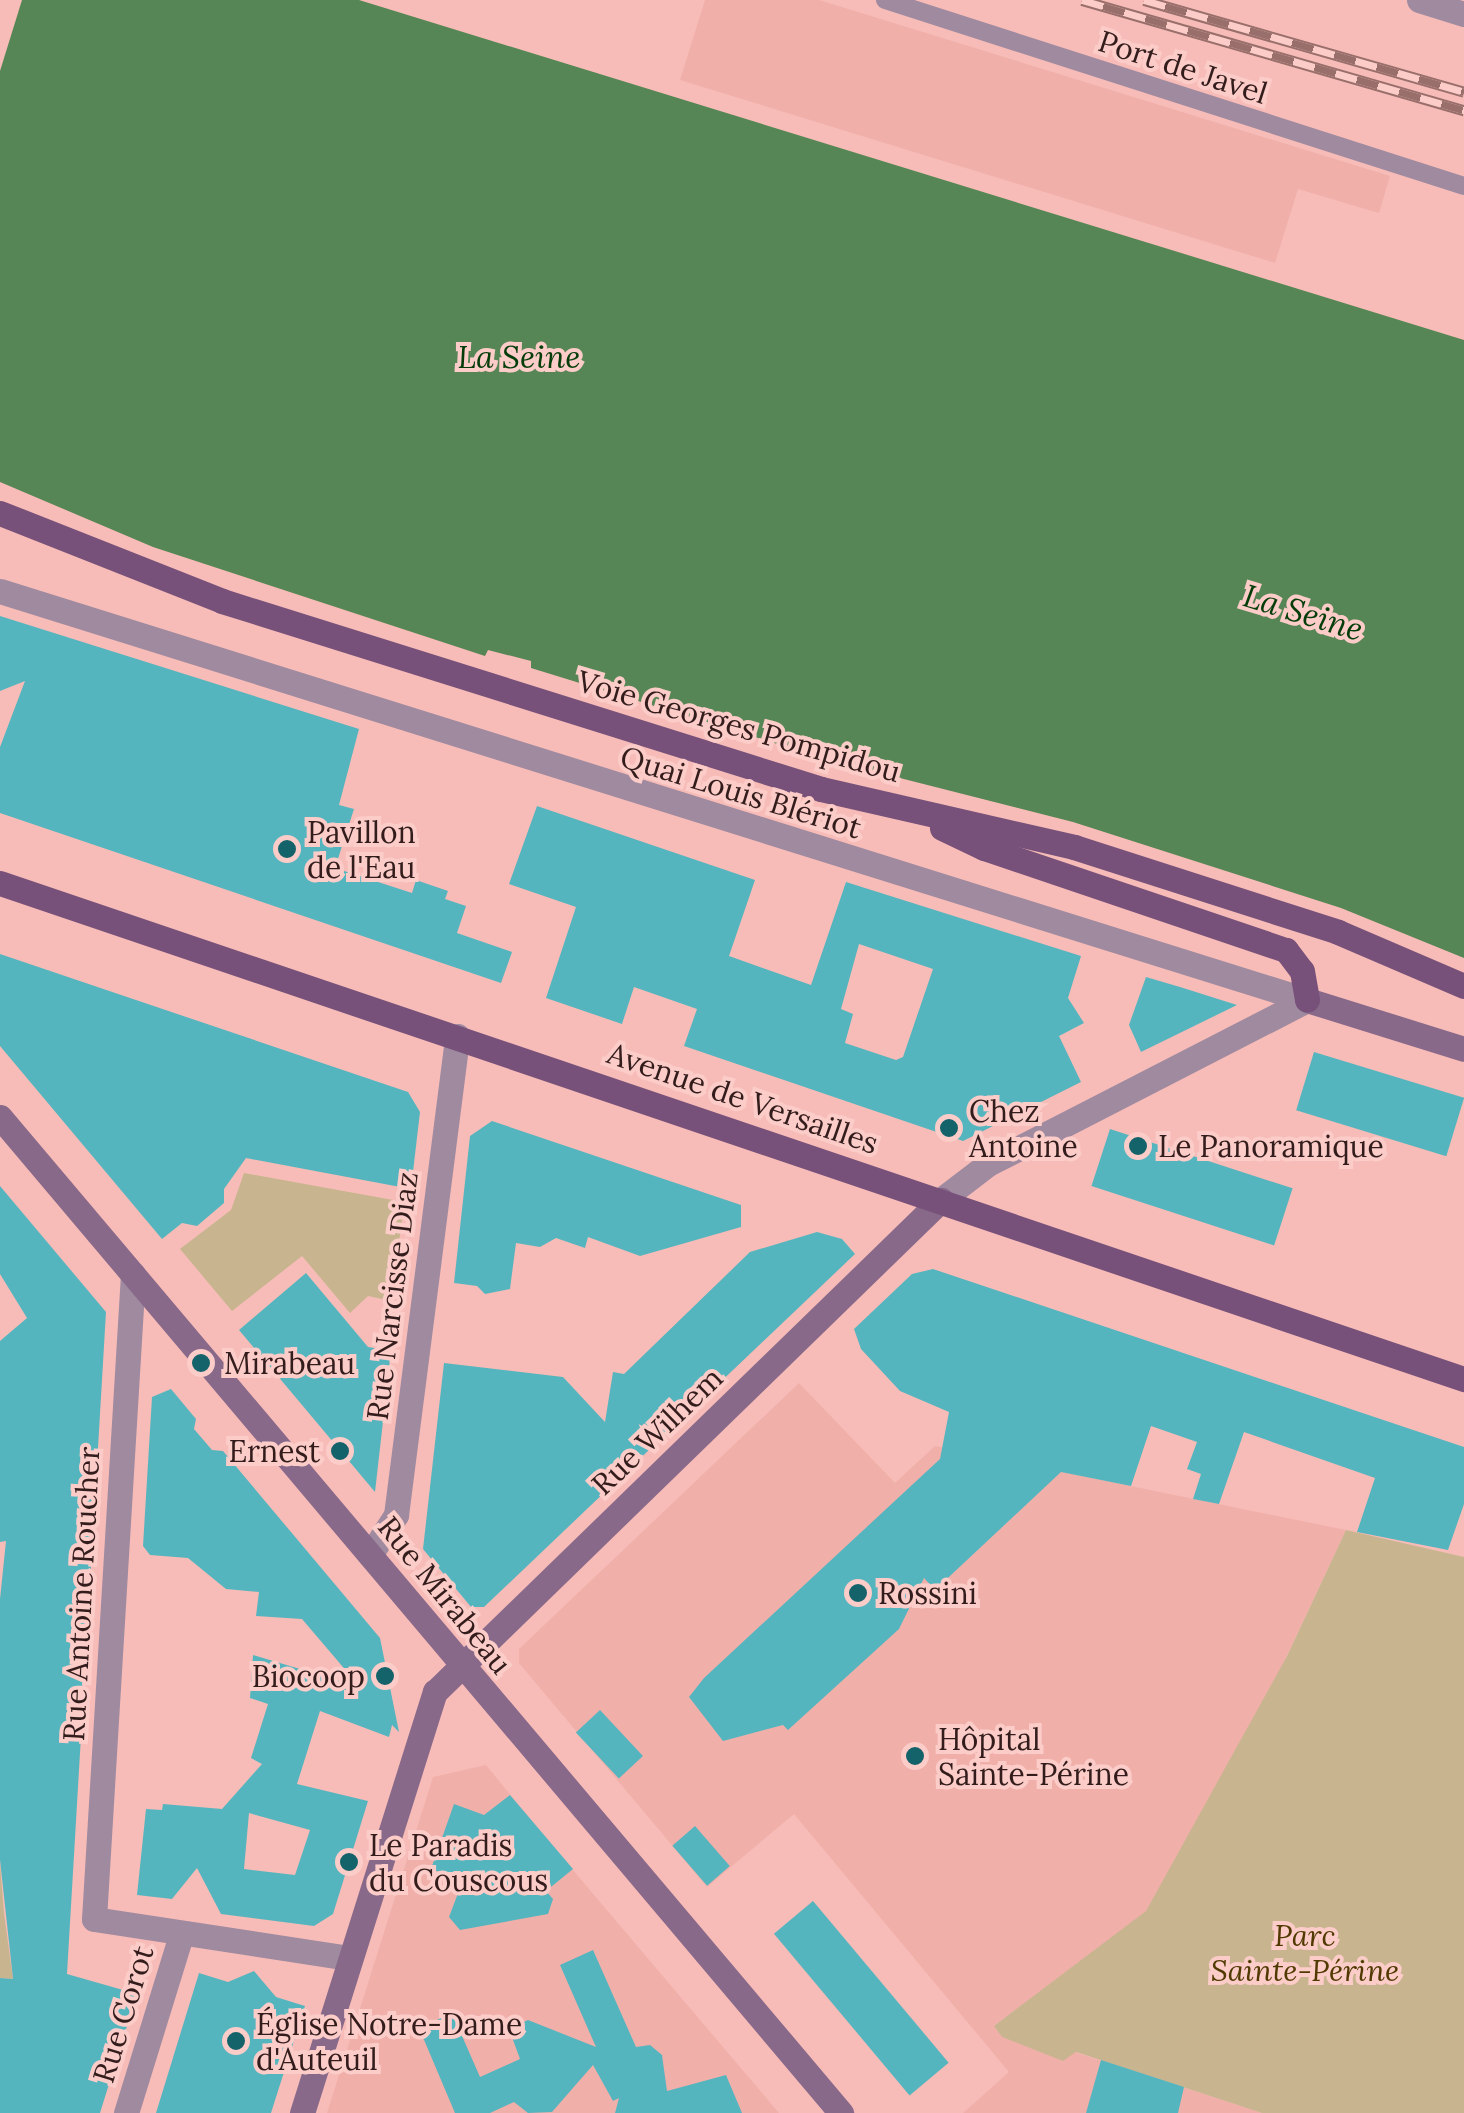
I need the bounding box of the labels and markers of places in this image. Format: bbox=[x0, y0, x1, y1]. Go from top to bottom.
place label: Pavillon de l'Eau bbox=[307, 814, 416, 884]
marker: Pavillon de l'Eau bbox=[276, 838, 298, 860]
place label: Chez Antoine bbox=[969, 1093, 1078, 1164]
marker: Chez Antoine bbox=[938, 1117, 960, 1139]
place label: Le Panoramique bbox=[1158, 1128, 1384, 1164]
marker: Le Panoramique bbox=[1127, 1135, 1149, 1157]
place label: Mirabeau bbox=[224, 1345, 355, 1381]
marker: Mirabeau bbox=[188, 1350, 214, 1376]
place label: Ernest bbox=[228, 1433, 320, 1469]
marker: Ernest bbox=[329, 1440, 351, 1462]
place label: Rossini bbox=[878, 1575, 977, 1611]
marker: Rossini bbox=[847, 1582, 869, 1604]
place label: Biocoop bbox=[252, 1658, 365, 1694]
marker: Biocoop bbox=[374, 1665, 396, 1687]
place label: Hôpital Sainte-Périne bbox=[938, 1721, 1129, 1792]
marker: Hôpital Sainte-Périne bbox=[902, 1743, 928, 1769]
place label: Le Paradis du Couscous bbox=[369, 1827, 548, 1898]
marker: Le Paradis du Couscous bbox=[338, 1851, 360, 1873]
place label: Église Notre-Dame d'Auteuil bbox=[256, 2006, 522, 2076]
marker: Église Notre-Dame d'Auteuil bbox=[225, 2030, 247, 2052]

